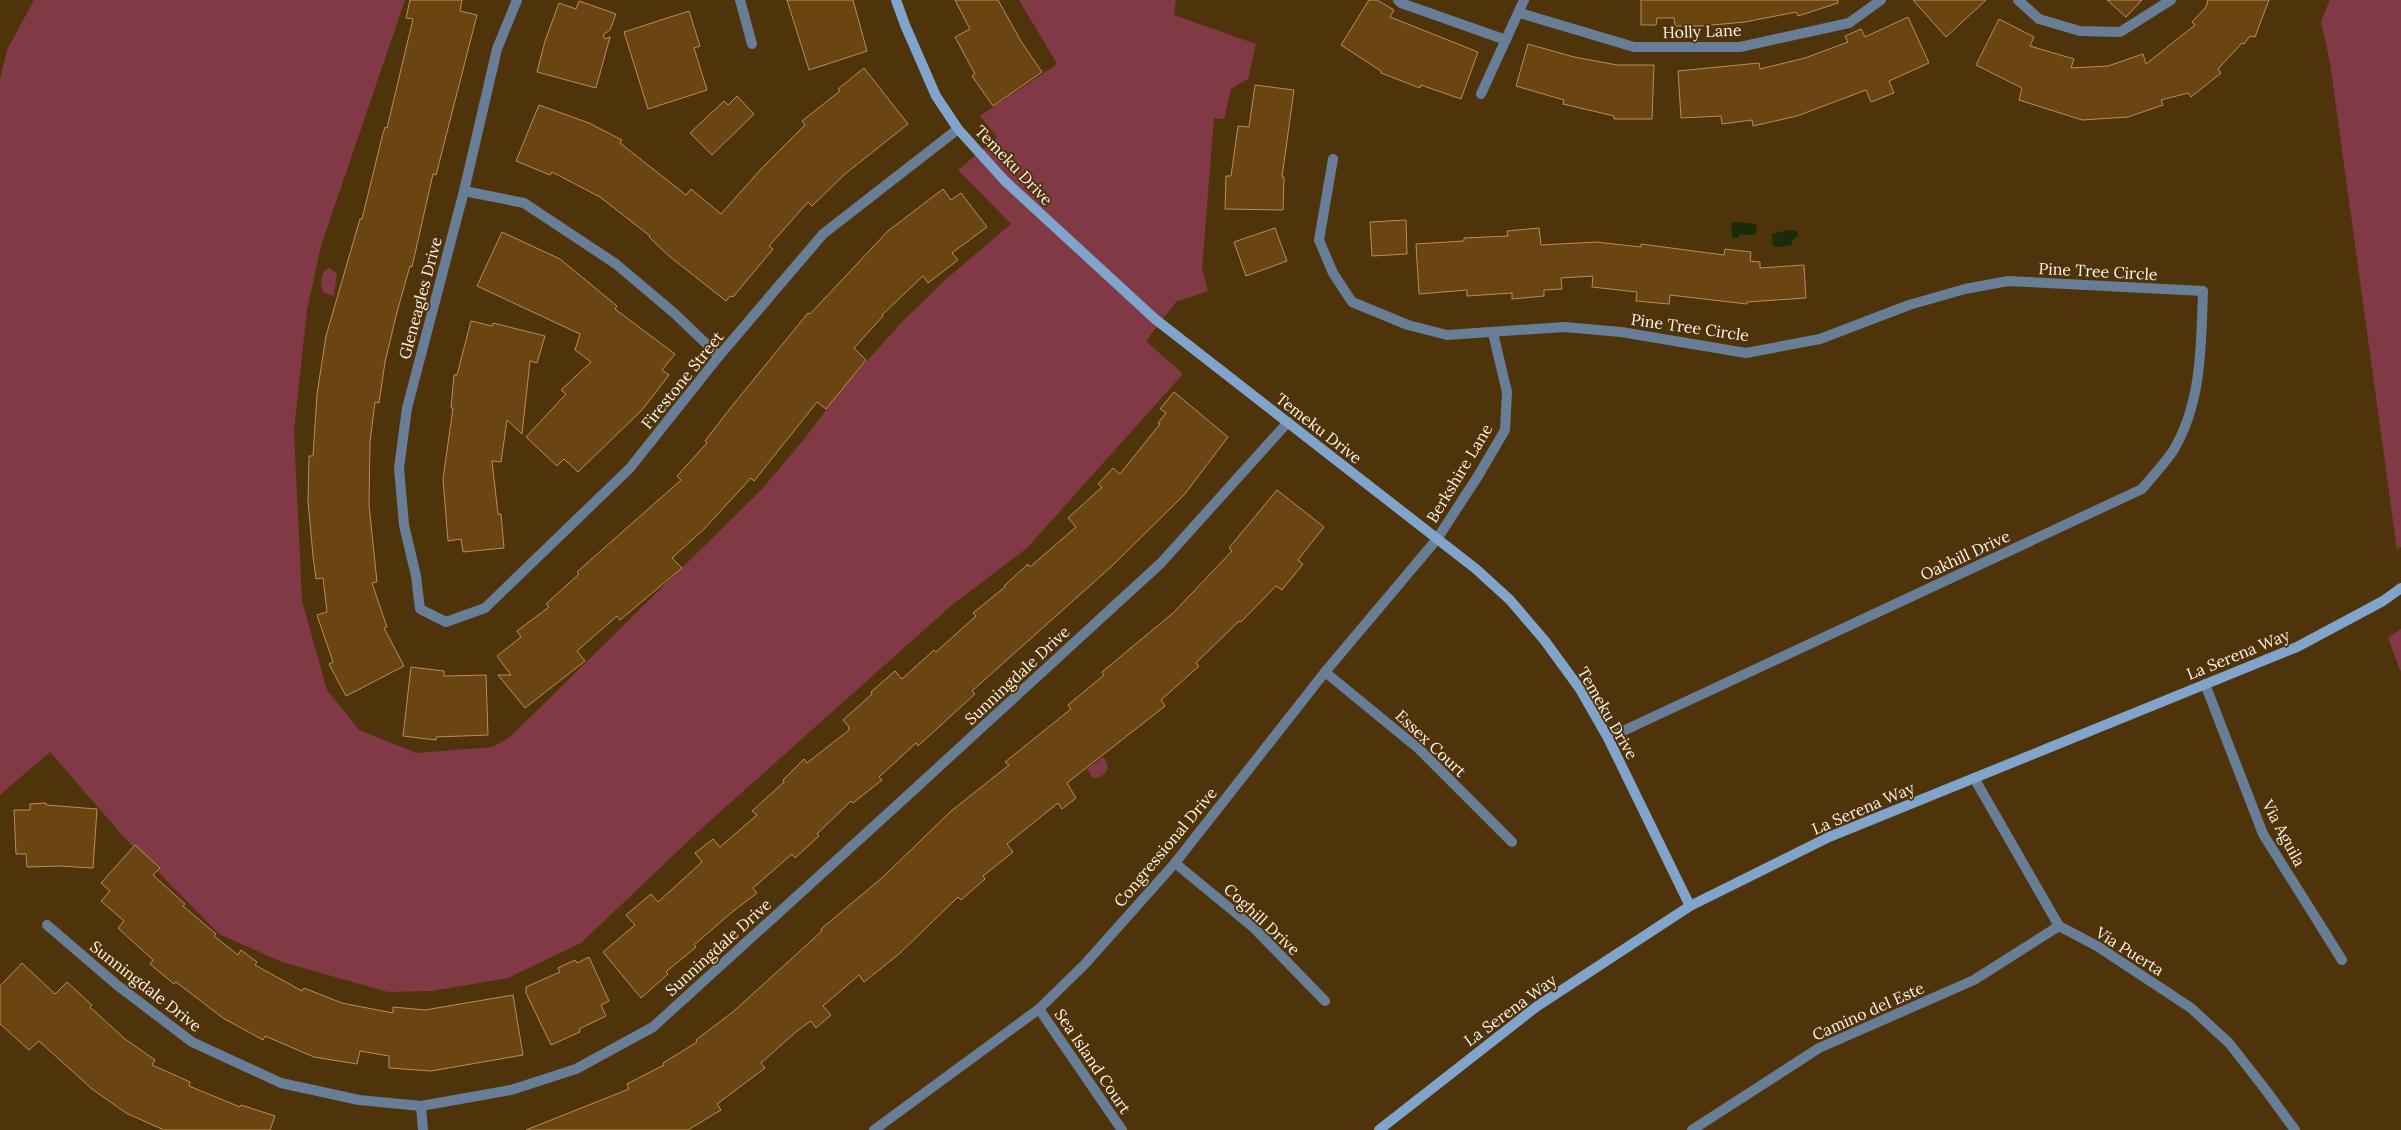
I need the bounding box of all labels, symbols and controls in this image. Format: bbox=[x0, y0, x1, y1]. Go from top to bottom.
street label: Holly Lane bbox=[1662, 20, 1742, 42]
street label: Temeku Drive bbox=[971, 121, 1057, 209]
street label: Gleneagles Drive bbox=[394, 234, 446, 361]
street label: Pine Tree Circle bbox=[2038, 258, 2158, 284]
street label: Pine Tree Circle bbox=[1630, 309, 1751, 345]
street label: Firestone Street bbox=[637, 327, 728, 433]
street label: Temeku Drive bbox=[1272, 388, 1366, 468]
street label: Berkshire Lane bbox=[1422, 420, 1496, 526]
street label: Oakhill Drive bbox=[1917, 525, 2013, 584]
street label: Sunningdale Drive bbox=[960, 621, 1074, 729]
street label: La Serena Way bbox=[2184, 624, 2293, 684]
street label: Temeku Drive bbox=[1573, 663, 1643, 763]
street label: Essex Court bbox=[1391, 705, 1471, 781]
street label: La Serena Way bbox=[1809, 777, 1918, 839]
street label: Congressional Drive bbox=[1109, 783, 1221, 911]
street label: Via Aguila bbox=[2258, 795, 2310, 870]
street label: Coghill Drive bbox=[1220, 879, 1304, 960]
street label: Sunningdale Drive bbox=[661, 894, 775, 1000]
street label: Via Puerta bbox=[2091, 922, 2168, 980]
street label: Sunningdale Drive bbox=[86, 936, 206, 1036]
street label: La Serena Way bbox=[1460, 969, 1561, 1050]
street label: Camino del Este bbox=[1809, 977, 1927, 1045]
street label: Sea Island Court bbox=[1051, 1005, 1136, 1118]

